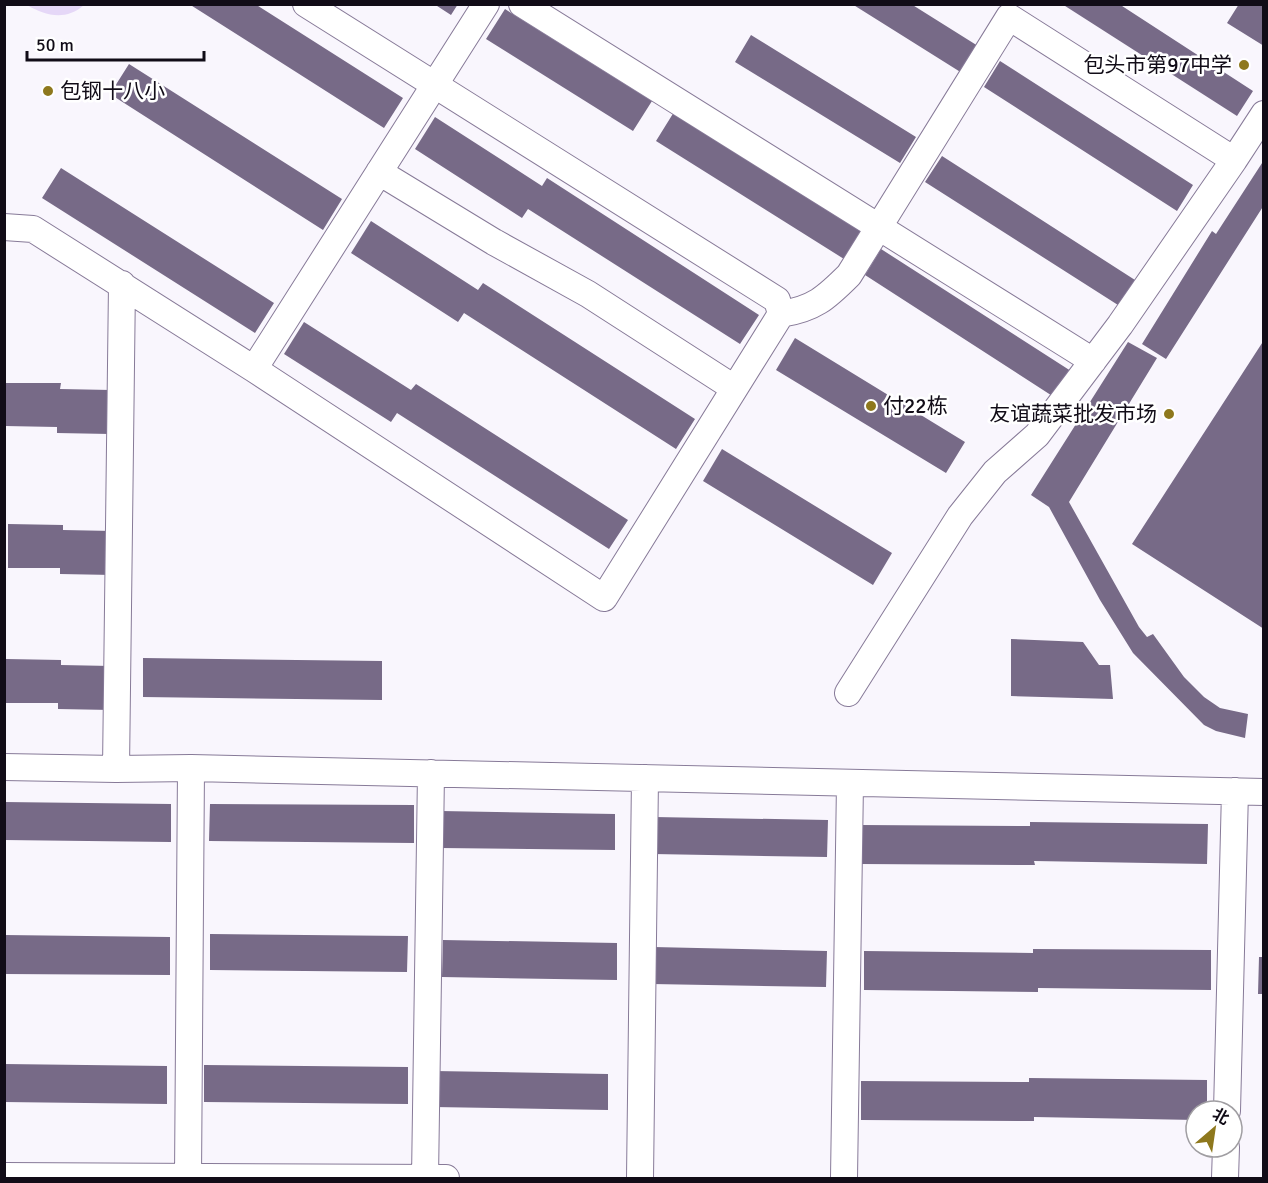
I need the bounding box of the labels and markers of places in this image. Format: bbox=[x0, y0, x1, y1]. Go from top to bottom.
place label: 包头市第97中学 bbox=[1083, 52, 1232, 78]
marker: 包头市第97中学 bbox=[1237, 58, 1251, 72]
place label: 包钢十八小 bbox=[60, 78, 165, 104]
marker: 包钢十八小 bbox=[41, 84, 55, 98]
place label: 付22栋 bbox=[883, 393, 948, 419]
marker: 付22栋 bbox=[864, 399, 878, 413]
place label: 友谊蔬菜批发市场 bbox=[989, 401, 1157, 427]
marker: 友谊蔬菜批发市场 bbox=[1162, 407, 1176, 421]

